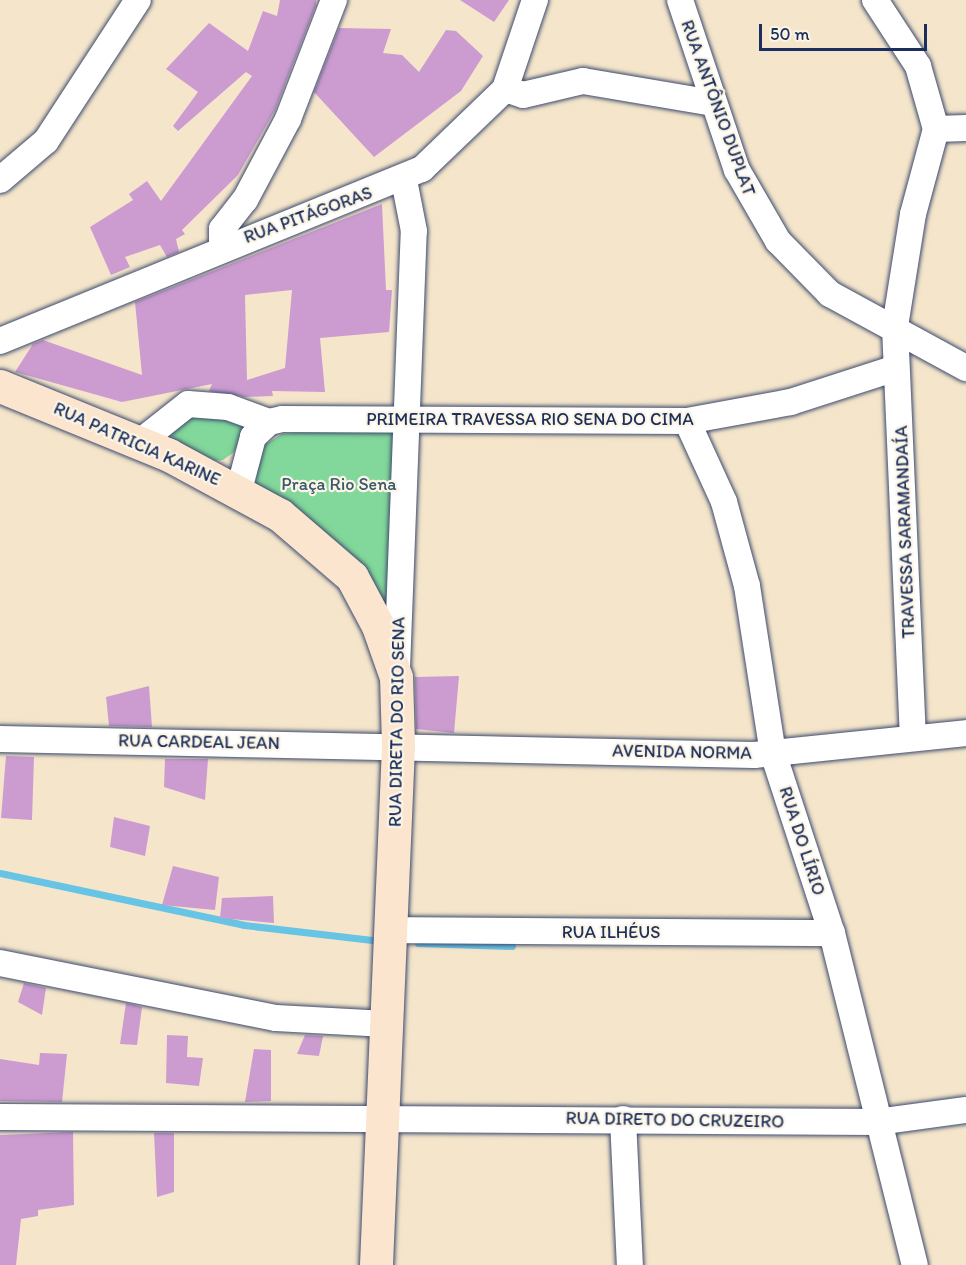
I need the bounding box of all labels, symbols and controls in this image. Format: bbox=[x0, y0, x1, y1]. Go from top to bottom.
scale bar bbox=[762, 12, 930, 50]
street label: RUA ANTÔNIO DUPLAT bbox=[676, 18, 760, 198]
text: 50 m bbox=[770, 23, 810, 45]
street label: RUA PITÁGORAS bbox=[241, 182, 375, 248]
street label: RUA PATRICIA KARINE bbox=[50, 397, 224, 491]
street label: PRIMEIRA TRAVESSA RIO SENA DO CIMA bbox=[365, 408, 695, 430]
street label: TRAVESSA SARAMANDAÍA bbox=[890, 425, 920, 639]
park label: Praça Rio Sena bbox=[282, 473, 396, 495]
street label: RUA DIRETA DO RIO SENA bbox=[384, 616, 410, 828]
street label: RUA CARDEAL JEAN bbox=[118, 730, 280, 754]
street label: AVENIDA NORMA bbox=[612, 740, 752, 764]
street label: RUA DO LÍRIO bbox=[774, 783, 830, 899]
street label: RUA ILHÉUS bbox=[562, 921, 660, 943]
street label: RUA DIRETO DO CRUZEIRO bbox=[565, 1107, 785, 1133]

